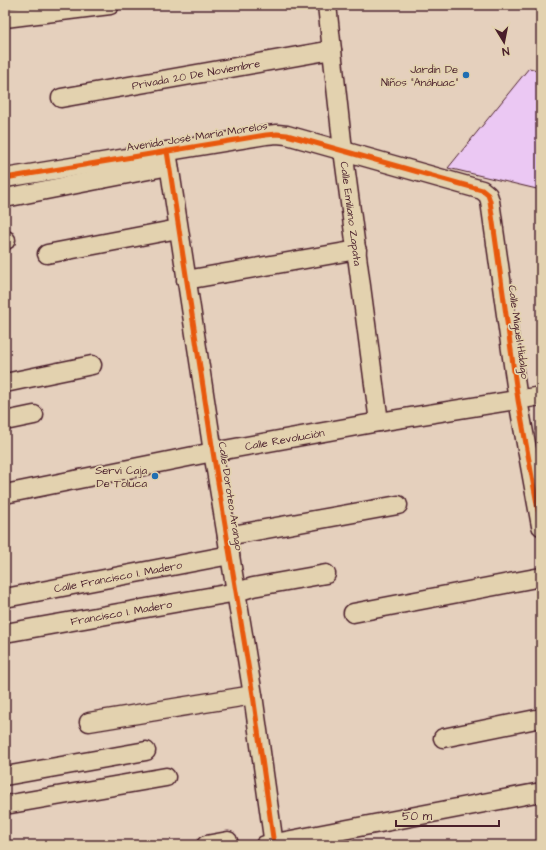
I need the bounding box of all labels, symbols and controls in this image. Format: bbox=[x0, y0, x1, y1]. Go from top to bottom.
north arrow bbox=[484, 22, 524, 62]
text: N bbox=[501, 43, 510, 59]
street label: Privada 20 De Noviembre bbox=[131, 56, 261, 93]
place label: Jardin De Niños "Anáhuac" bbox=[381, 62, 458, 90]
marker: Jardin De Niños "Anáhuac" bbox=[461, 70, 471, 80]
street label: Avenida José María Morelos bbox=[125, 118, 269, 155]
street label: Calle Emiliano Zapata bbox=[337, 161, 365, 267]
street label: Calle Miguel Hidalgo bbox=[504, 284, 533, 381]
street label: Calle Revolución bbox=[244, 425, 326, 454]
street label: Calle Doroteo Arango bbox=[214, 441, 247, 552]
place label: Servi Caja De Toluca bbox=[95, 463, 147, 491]
marker: Servi Caja De Toluca bbox=[150, 471, 160, 481]
street label: Calle Francisco I. Madero bbox=[53, 557, 184, 596]
street label: Francisco I. Madero bbox=[69, 596, 174, 629]
scale bar bbox=[396, 802, 499, 828]
text: 50 m bbox=[402, 808, 433, 825]

